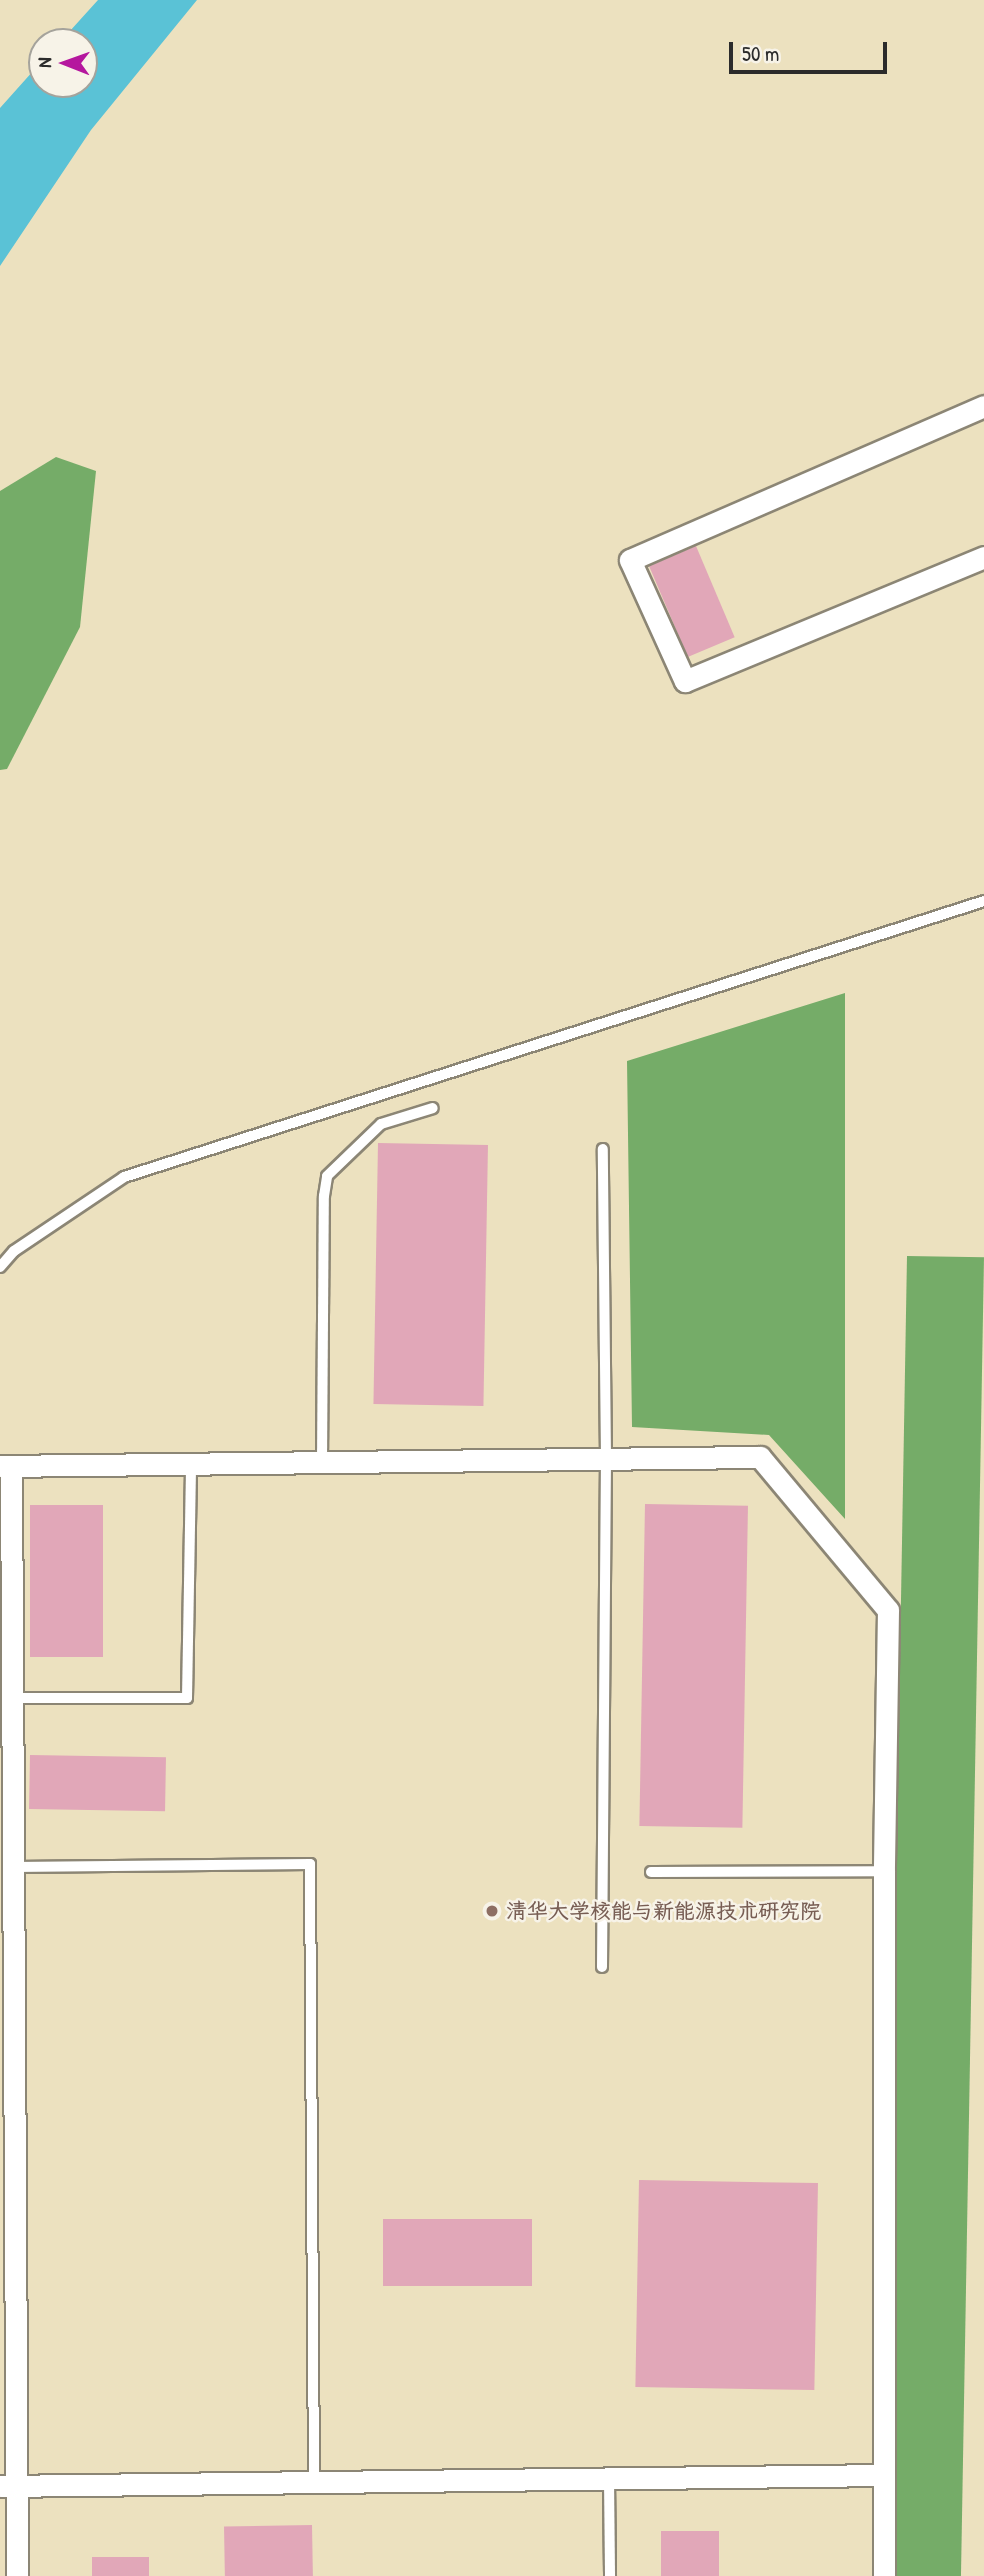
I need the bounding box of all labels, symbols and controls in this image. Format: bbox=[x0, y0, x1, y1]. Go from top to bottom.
north arrow bbox=[28, 28, 98, 98]
scale bar bbox=[732, 28, 890, 72]
text: 50 m bbox=[742, 39, 779, 68]
text: N bbox=[31, 57, 57, 68]
place label: 清华大学核能与新能源技术研究院 bbox=[506, 1898, 821, 1924]
marker: 清华大学核能与新能源技术研究院 bbox=[484, 1903, 500, 1919]

